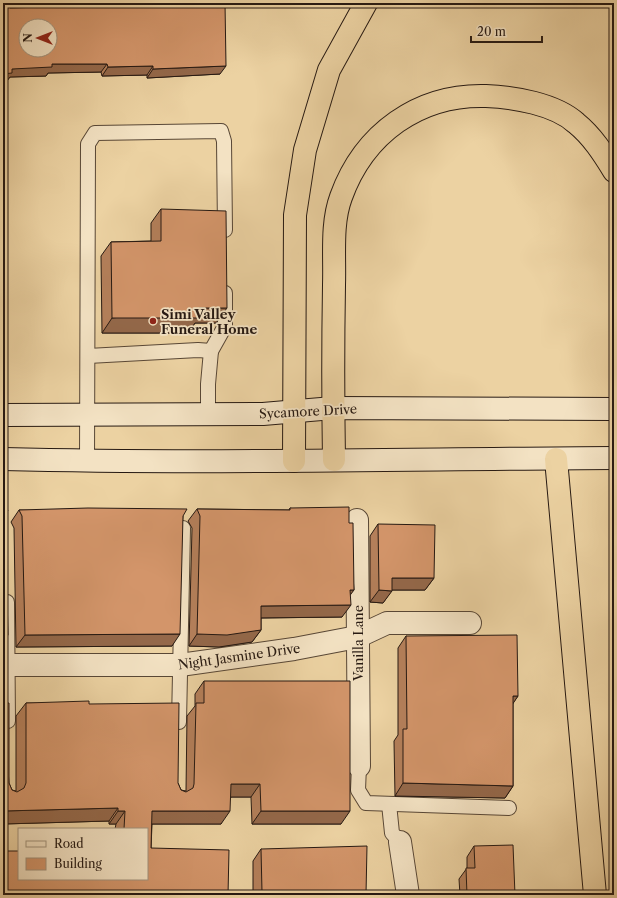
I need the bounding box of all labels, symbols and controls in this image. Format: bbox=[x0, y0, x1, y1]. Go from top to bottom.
north arrow bbox=[18, 18, 58, 58]
scale bar bbox=[471, 18, 542, 44]
text: 20 m bbox=[477, 24, 506, 39]
text: N bbox=[21, 33, 35, 43]
place label: Simi Valley Funeral Home bbox=[161, 306, 257, 337]
marker: Simi Valley Funeral Home bbox=[148, 316, 158, 326]
street label: Sycamore Drive bbox=[259, 400, 357, 422]
street label: Vanilla Lane bbox=[350, 605, 366, 682]
street label: Night Jasmine Drive bbox=[177, 639, 301, 673]
legend bbox=[18, 828, 148, 880]
text: Road bbox=[54, 836, 84, 851]
text: Building bbox=[54, 856, 102, 871]

